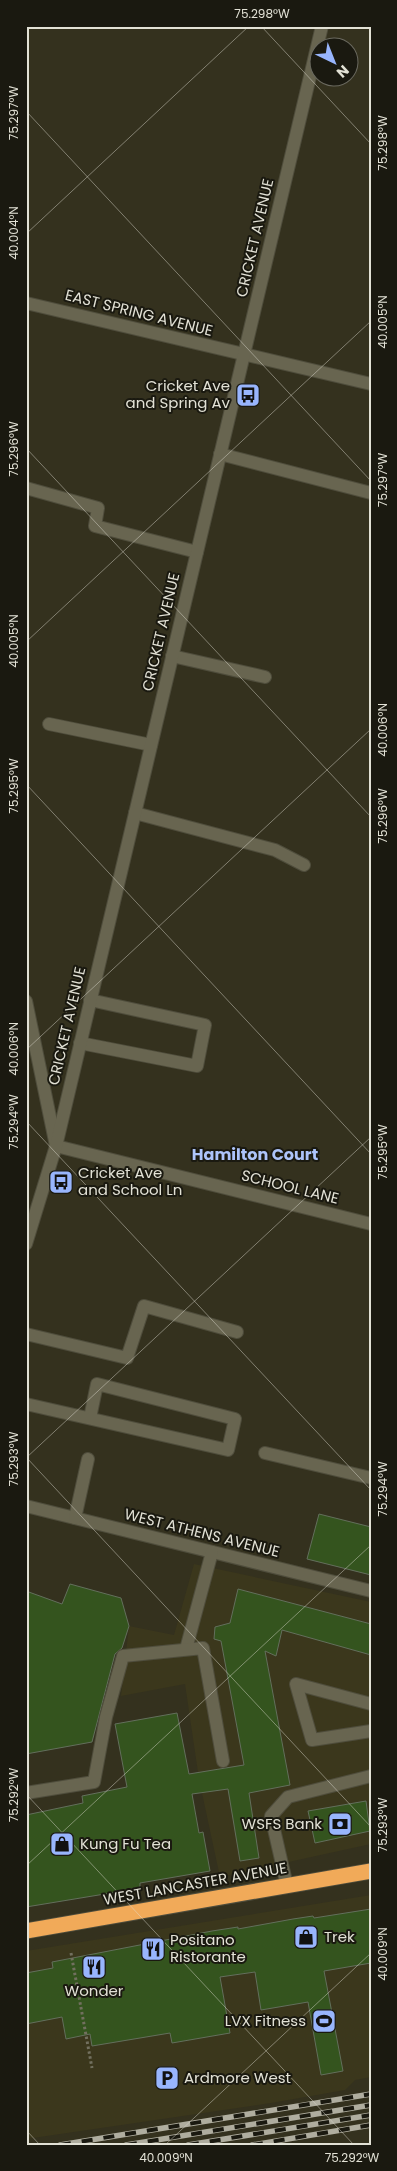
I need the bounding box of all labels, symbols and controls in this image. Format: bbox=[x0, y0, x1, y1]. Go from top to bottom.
text: 75.298°W bbox=[234, 5, 290, 22]
north arrow bbox=[310, 38, 360, 88]
text: N bbox=[332, 61, 354, 82]
text: 75.297°W bbox=[5, 86, 22, 140]
text: 75.298°W bbox=[374, 115, 391, 171]
street label: CRICKET AVENUE bbox=[231, 177, 278, 299]
text: 40.004°N bbox=[5, 206, 22, 260]
street label: EAST SPRING AVENUE bbox=[63, 284, 215, 341]
text: 40.005°N bbox=[374, 295, 391, 349]
place label: Cricket Ave and Spring Av bbox=[126, 375, 231, 413]
bus stop icon: Cricket Ave and Spring Av bbox=[235, 382, 261, 408]
text: 75.296°W bbox=[5, 421, 22, 477]
text: 75.297°W bbox=[374, 453, 391, 507]
street label: CRICKET AVENUE bbox=[137, 571, 184, 693]
text: 40.005°N bbox=[5, 614, 22, 668]
text: 40.006°N bbox=[374, 703, 391, 757]
text: 75.295°W bbox=[5, 758, 22, 814]
text: 75.296°W bbox=[374, 788, 391, 844]
street label: CRICKET AVENUE bbox=[43, 965, 90, 1087]
text: 40.006°N bbox=[5, 1022, 22, 1076]
text: 75.294°W bbox=[5, 1094, 22, 1150]
text: 75.295°W bbox=[374, 1124, 391, 1180]
district label: Hamilton Court bbox=[192, 1143, 318, 1166]
place label: Cricket Ave and School Ln bbox=[78, 1162, 182, 1200]
street label: SCHOOL LANE bbox=[239, 1164, 341, 1209]
bus stop icon: Cricket Ave and School Ln bbox=[48, 1169, 74, 1195]
text: 75.293°W bbox=[5, 1431, 22, 1486]
text: 75.294°W bbox=[374, 1461, 391, 1517]
street label: WEST ATHENS AVENUE bbox=[122, 1503, 282, 1562]
text: 75.292°W bbox=[5, 1767, 22, 1822]
text: 75.293°W bbox=[374, 1797, 391, 1852]
bank icon: WSFS Bank bbox=[327, 1811, 353, 1837]
place label: WSFS Bank bbox=[242, 1813, 322, 1834]
shop icon: Kung Fu Tea bbox=[49, 1831, 75, 1857]
place label: Kung Fu Tea bbox=[80, 1833, 171, 1854]
street label: WEST LANCASTER AVENUE bbox=[101, 1857, 288, 1910]
shop icon: Trek bbox=[293, 1924, 319, 1950]
place label: Trek bbox=[324, 1926, 355, 1947]
text: 40.009°N bbox=[374, 1927, 391, 1981]
place label: Positano Ristorante bbox=[170, 1929, 246, 1967]
restaurant icon: Positano Ristorante bbox=[140, 1936, 166, 1962]
restaurant icon: Wonder bbox=[81, 1954, 107, 1980]
place label: Wonder bbox=[65, 1980, 124, 2001]
sports icon: LVX Fitness bbox=[311, 2008, 337, 2034]
place label: LVX Fitness bbox=[225, 2010, 306, 2031]
parking icon: Ardmore West bbox=[154, 2065, 180, 2091]
place label: Ardmore West bbox=[184, 2067, 291, 2088]
text: 40.009°N bbox=[139, 2149, 193, 2166]
text: 75.292°W bbox=[325, 2149, 380, 2166]

